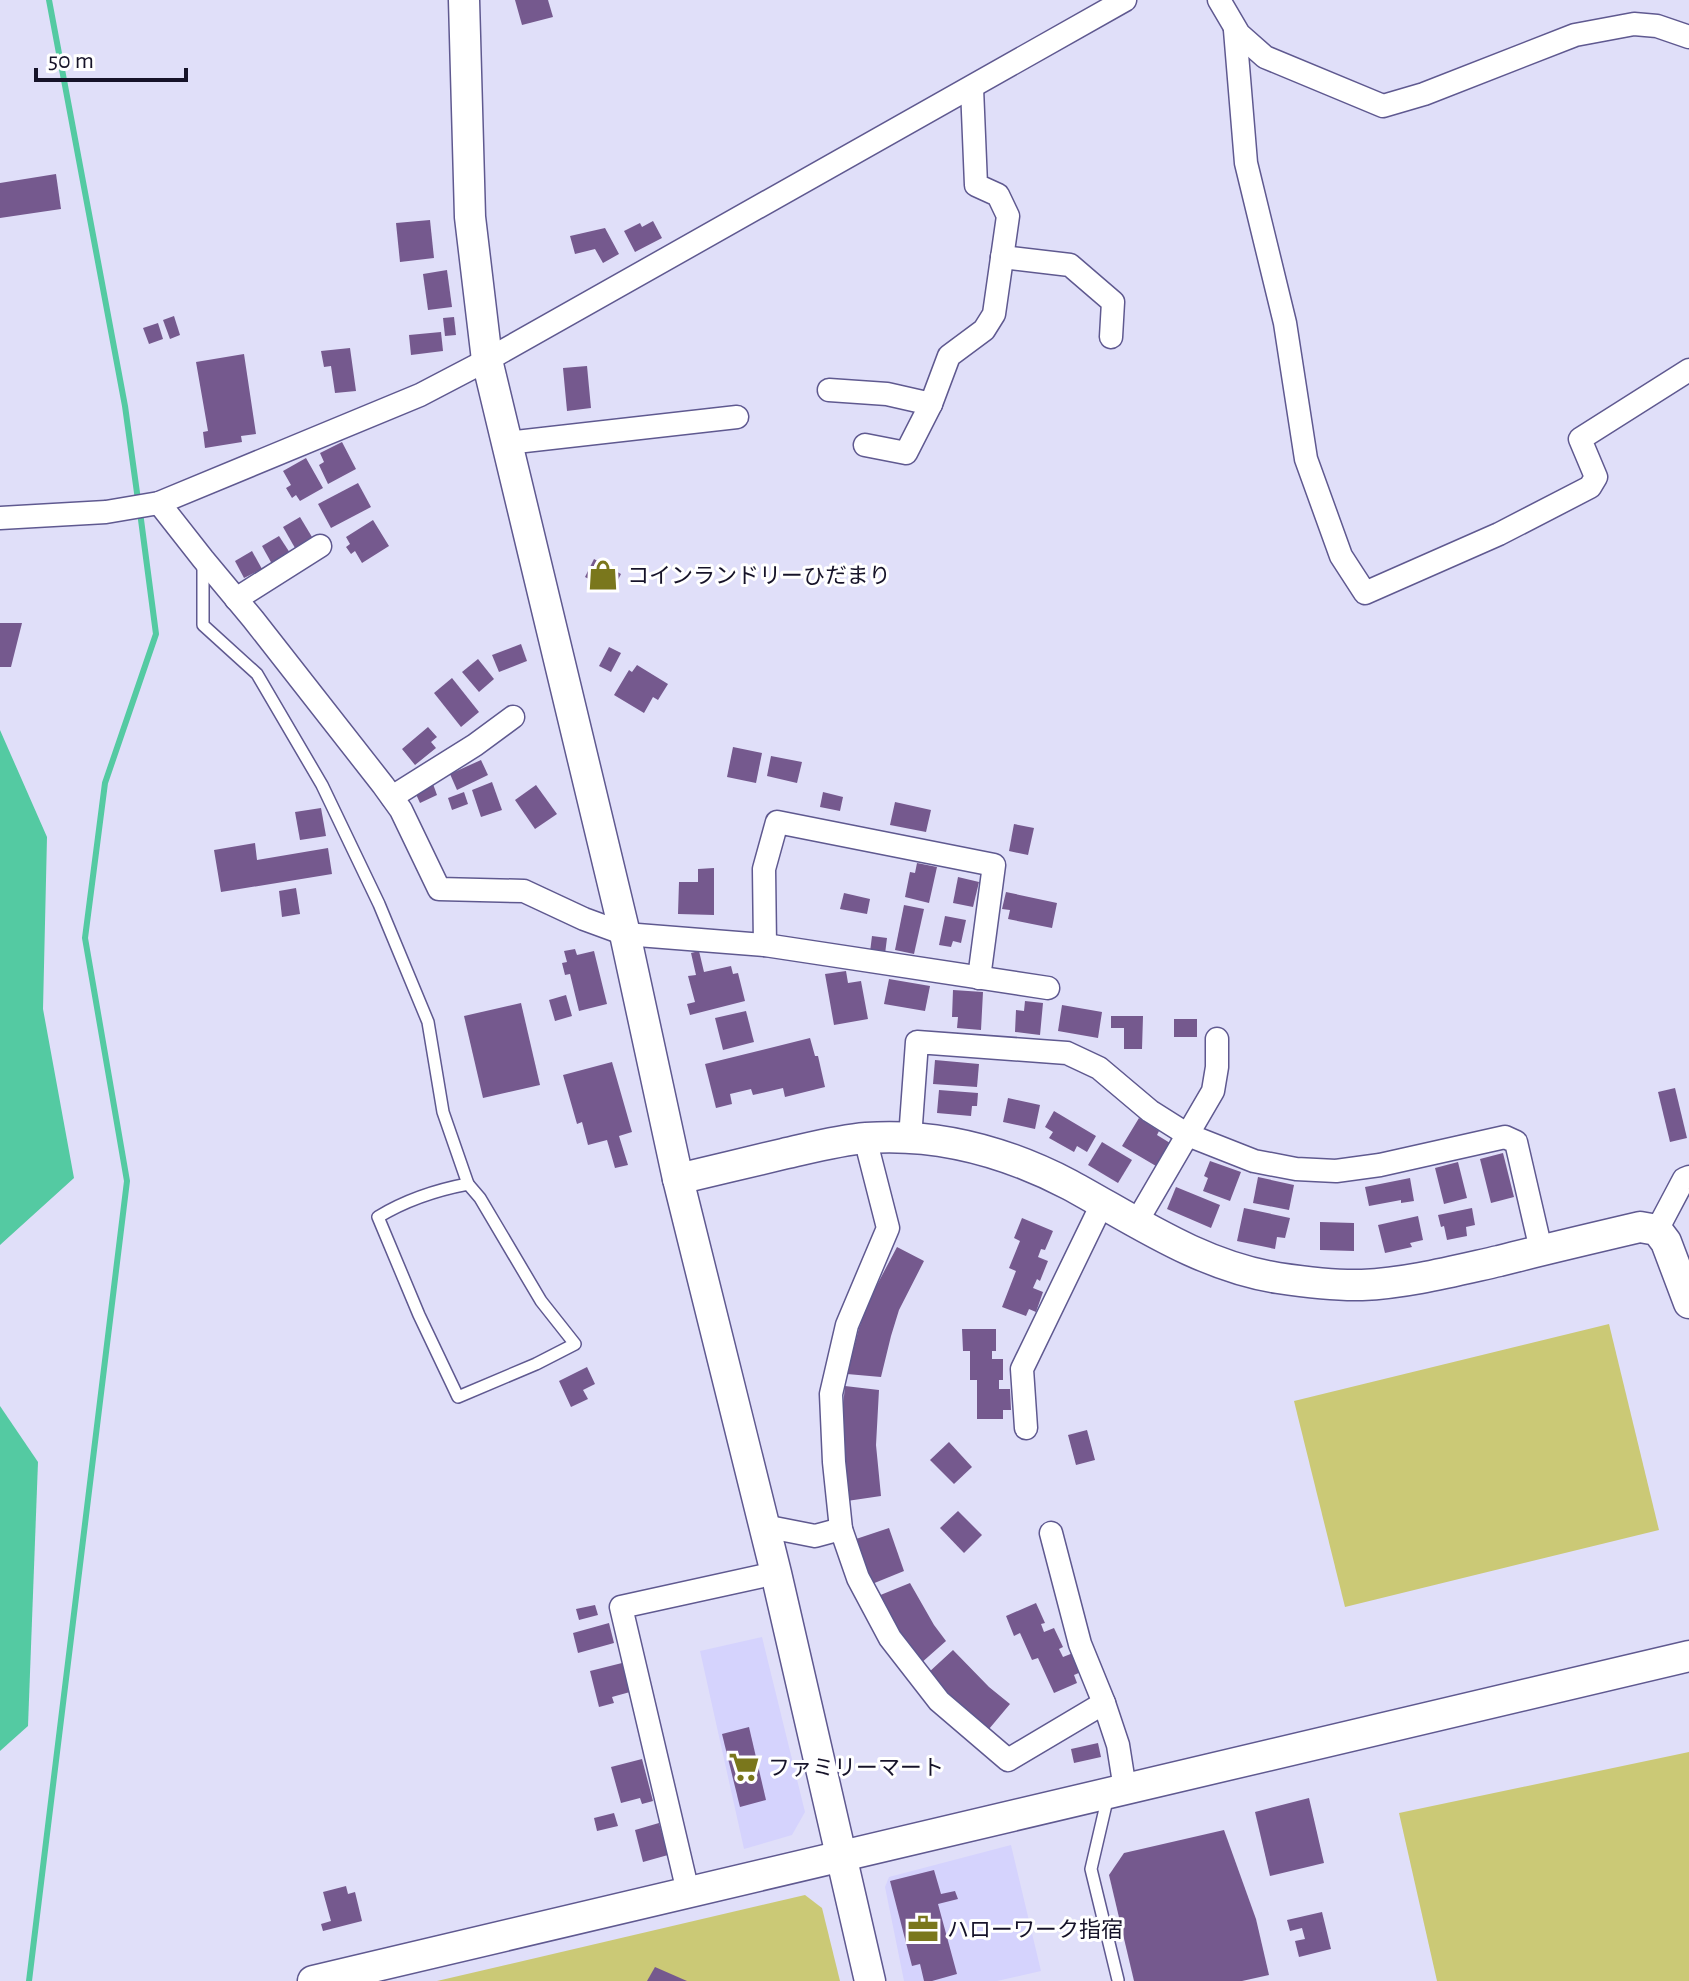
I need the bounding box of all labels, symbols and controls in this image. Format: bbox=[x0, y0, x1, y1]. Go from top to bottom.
scale bar bbox=[36, 32, 186, 82]
text: 50 m bbox=[48, 49, 94, 73]
shop icon: コインランドリーひだまり bbox=[586, 558, 620, 592]
place label: コインランドリーひだまり bbox=[627, 565, 891, 587]
supermarket icon: ファミリーマート bbox=[727, 1750, 761, 1784]
place label: ファミリーマート bbox=[768, 1757, 944, 1779]
office icon: ハローワーク指宿 bbox=[906, 1912, 940, 1946]
place label: ハローワーク指宿 bbox=[947, 1918, 1123, 1941]

